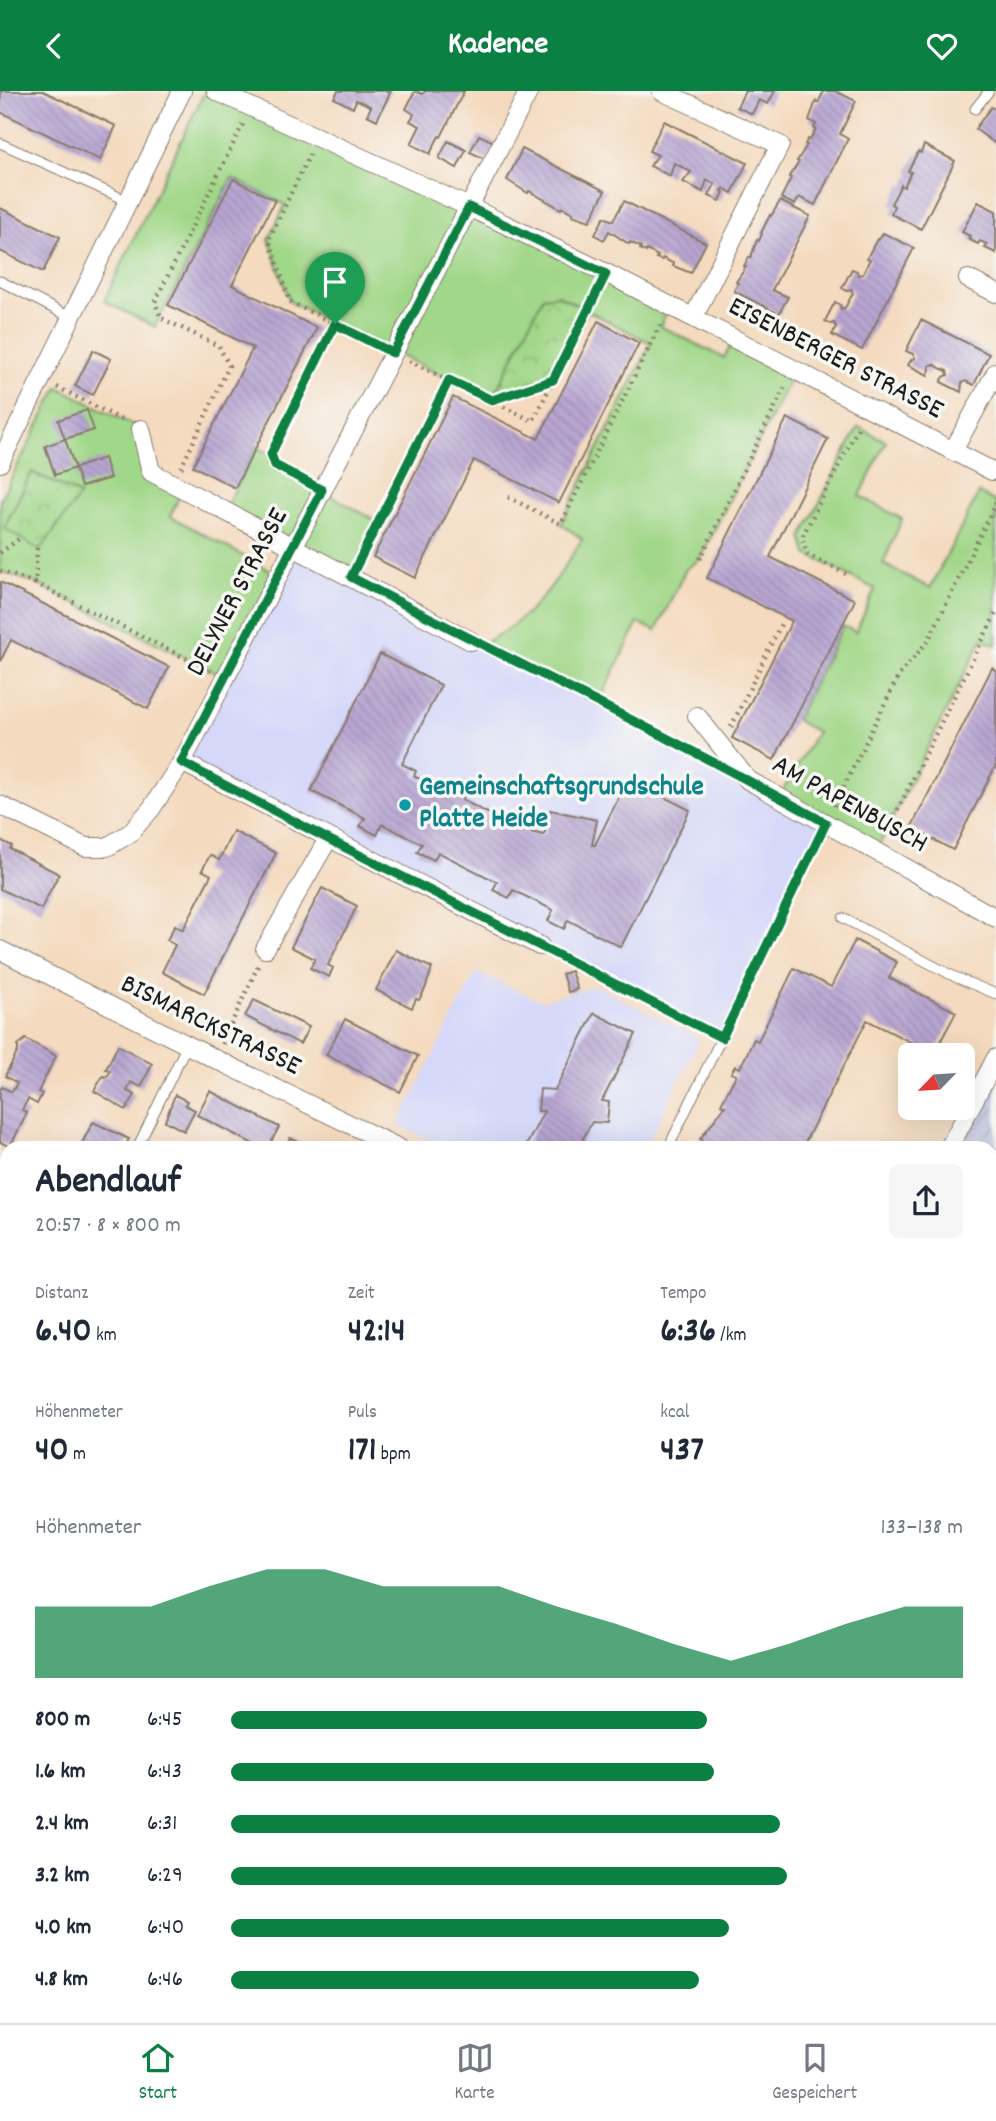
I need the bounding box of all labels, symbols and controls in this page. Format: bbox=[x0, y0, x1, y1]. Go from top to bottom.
text: Kadence bbox=[448, 23, 548, 69]
icon: back bbox=[35, 27, 73, 65]
icon: heart bbox=[923, 27, 961, 65]
pin bbox=[305, 252, 365, 324]
icon: arrive bbox=[316, 263, 354, 301]
street label: EISENBERGER STRASSE bbox=[720, 288, 950, 432]
street label: DELYNER STRASSE bbox=[178, 502, 300, 684]
street label: AM PAPENBUSCH bbox=[764, 747, 934, 865]
place label: Gemeinschaftsgrundschule Platte Heide bbox=[419, 769, 704, 841]
marker: Gemeinschaftsgrundschule Platte Heide bbox=[397, 797, 413, 813]
street label: BISMARCKSTRASSE bbox=[113, 966, 307, 1088]
north arrow bbox=[898, 1043, 975, 1120]
map controls bbox=[898, 1043, 975, 1120]
text: Abendlauf bbox=[35, 1156, 181, 1211]
button: share bbox=[889, 1164, 963, 1238]
text: 20:57 · 8 × 800 m bbox=[35, 1210, 181, 1243]
text: Distanz bbox=[35, 1281, 88, 1308]
text: Zeit bbox=[348, 1281, 375, 1308]
text: Tempo bbox=[660, 1281, 707, 1308]
text: 6.40 bbox=[35, 1308, 92, 1358]
text: 42:14 bbox=[348, 1308, 405, 1358]
text: 6:36 bbox=[660, 1308, 716, 1358]
text: km bbox=[92, 1323, 117, 1350]
text: /km bbox=[716, 1323, 747, 1350]
text: Höhenmeter bbox=[35, 1400, 123, 1427]
text: Puls bbox=[348, 1400, 377, 1427]
text: kcal bbox=[660, 1400, 689, 1427]
text: 40 bbox=[35, 1427, 69, 1477]
text: 171 bbox=[348, 1427, 376, 1477]
text: 437 bbox=[660, 1427, 704, 1477]
text: m bbox=[69, 1442, 86, 1469]
text: bpm bbox=[376, 1442, 411, 1469]
text: Höhenmeter bbox=[35, 1512, 141, 1545]
text: 133–138 m bbox=[881, 1512, 963, 1545]
text: 800 m bbox=[35, 1704, 90, 1737]
text: 6:45 bbox=[147, 1704, 182, 1737]
text: 1.6 km bbox=[35, 1756, 86, 1789]
text: 6:43 bbox=[147, 1756, 182, 1789]
text: 2.4 km bbox=[35, 1808, 89, 1841]
text: 6:31 bbox=[147, 1808, 177, 1841]
text: 3.2 km bbox=[35, 1860, 90, 1893]
text: 6:29 bbox=[147, 1860, 183, 1893]
text: 4.0 km bbox=[35, 1912, 91, 1945]
text: 6:40 bbox=[147, 1912, 184, 1945]
text: 4.8 km bbox=[35, 1964, 88, 1997]
text: 6:46 bbox=[147, 1964, 183, 1997]
tab: Start bbox=[139, 2039, 177, 2108]
tab: Karte bbox=[454, 2039, 495, 2108]
tab: Gespeichert bbox=[772, 2039, 857, 2108]

